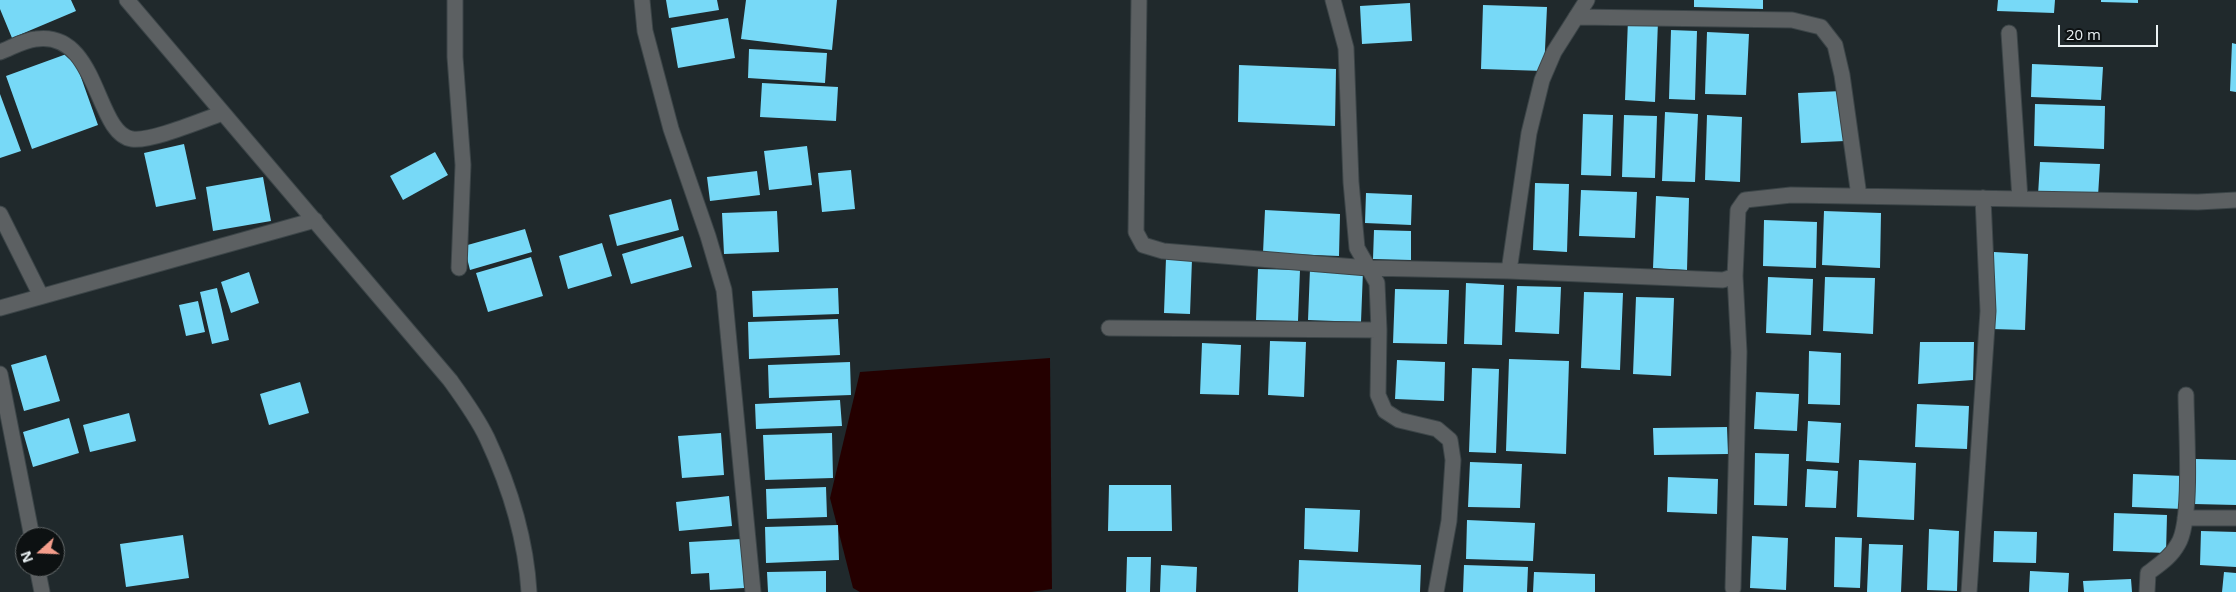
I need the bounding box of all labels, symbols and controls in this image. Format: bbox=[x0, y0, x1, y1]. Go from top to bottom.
scale bar bbox=[2061, 15, 2161, 47]
text: 20 m bbox=[2066, 24, 2101, 44]
north arrow bbox=[15, 527, 65, 577]
text: N bbox=[16, 548, 37, 566]

